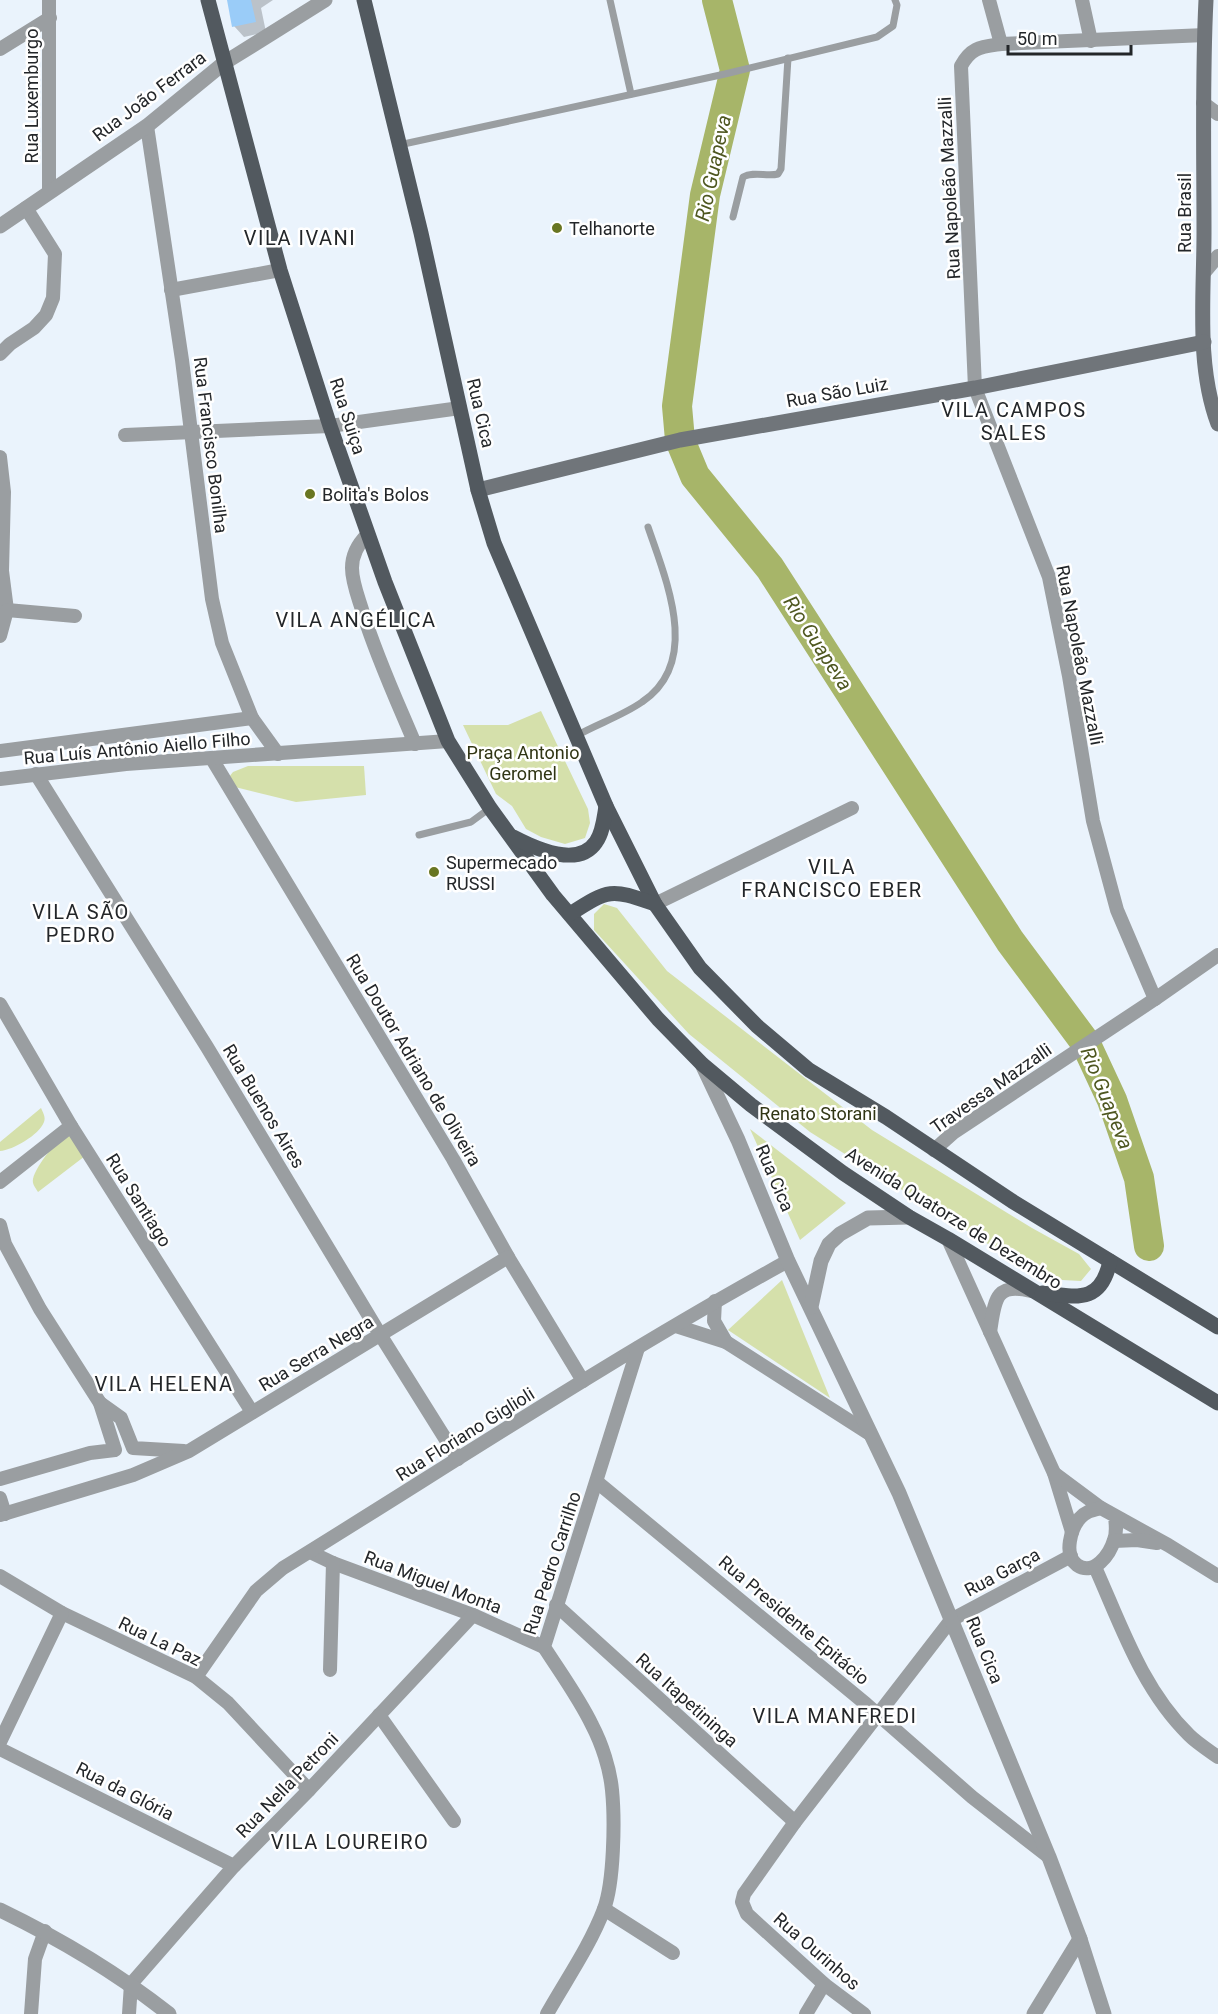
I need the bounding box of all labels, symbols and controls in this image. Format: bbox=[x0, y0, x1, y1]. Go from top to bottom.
scale bar bbox=[1008, 18, 1131, 56]
text: 50 m bbox=[1017, 28, 1057, 49]
street label: Rua Luxemburgo bbox=[21, 29, 42, 163]
street label: Rua João Ferrara bbox=[88, 47, 210, 145]
street label: Rua Napoleão Mazzalli bbox=[934, 96, 964, 280]
water label: Rio Guapeva bbox=[690, 113, 736, 223]
street label: Rua Brasil bbox=[1174, 173, 1195, 253]
place label: Telhanorte bbox=[569, 218, 655, 239]
marker: Telhanorte bbox=[550, 221, 564, 235]
district label: VILA IVANI bbox=[244, 226, 356, 250]
street label: Rua Francisco Bonilha bbox=[190, 356, 232, 534]
street label: Rua São Luiz bbox=[784, 373, 890, 411]
street label: Rua Suiça bbox=[326, 375, 370, 457]
street label: Rua Cica bbox=[463, 376, 499, 450]
district label: VILA CAMPOS SALES bbox=[941, 398, 1087, 445]
place label: Bolita's Bolos bbox=[322, 484, 429, 505]
marker: Bolita's Bolos bbox=[303, 487, 317, 501]
street label: Rua Napoleão Mazzalli bbox=[1052, 563, 1108, 747]
water label: Rio Guapeva bbox=[779, 591, 857, 695]
district label: VILA ANGÉLICA bbox=[275, 608, 437, 632]
street label: Rua Luís Antônio Aiello Filho bbox=[23, 728, 251, 768]
park label: Praça Antonio Geromel bbox=[467, 742, 579, 784]
place label: Supermecado RUSSI bbox=[446, 852, 557, 894]
district label: VILA FRANCISCO EBER bbox=[741, 855, 923, 902]
marker: Supermecado RUSSI bbox=[427, 865, 441, 879]
district label: VILA SÃO PEDRO bbox=[32, 900, 130, 947]
street label: Rua Doutor Adriano de Oliveira bbox=[342, 950, 486, 1170]
street label: Travessa Mazzalli bbox=[927, 1038, 1055, 1138]
street label: Rua Buenos Aires bbox=[219, 1040, 309, 1172]
water label: Rio Guapeva bbox=[1076, 1043, 1138, 1153]
park label: Renato Storani bbox=[759, 1103, 877, 1124]
street label: Rua Cica bbox=[752, 1141, 798, 1215]
street label: Avenida Quatorze de Dezembro bbox=[842, 1143, 1066, 1293]
street label: Rua Santiago bbox=[102, 1149, 176, 1251]
street label: Rua Serra Negra bbox=[255, 1311, 377, 1395]
district label: VILA HELENA bbox=[95, 1372, 233, 1396]
street label: Rua Floriano Giglioli bbox=[392, 1383, 538, 1485]
street label: Rua Pedro Carrilho bbox=[519, 1489, 585, 1637]
street label: Rua Garça bbox=[961, 1543, 1043, 1601]
street label: Rua Miguel Monta bbox=[361, 1546, 505, 1618]
street label: Rua Presidente Epitácio bbox=[715, 1551, 873, 1689]
street label: Rua La Paz bbox=[115, 1612, 205, 1670]
street label: Rua Cica bbox=[962, 1613, 1008, 1687]
street label: Rua Itapetininga bbox=[632, 1649, 742, 1751]
district label: VILA MANFREDI bbox=[753, 1704, 917, 1728]
street label: Rua Nella Petroni bbox=[232, 1728, 342, 1842]
street label: Rua da Glória bbox=[73, 1757, 177, 1825]
district label: VILA LOUREIRO bbox=[271, 1830, 429, 1854]
street label: Rua Ourinhos bbox=[770, 1908, 864, 1994]

